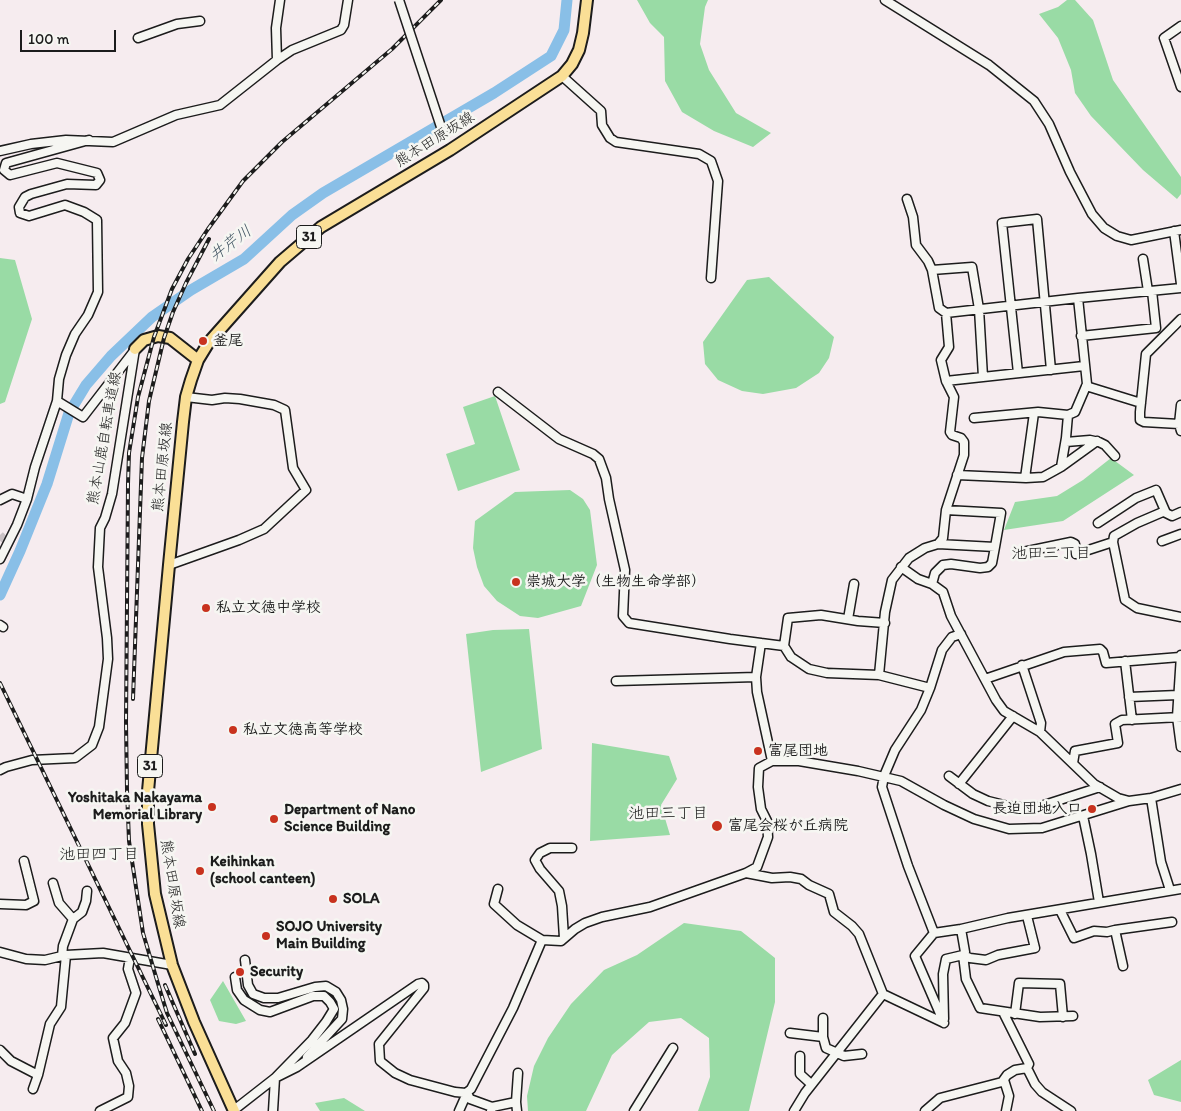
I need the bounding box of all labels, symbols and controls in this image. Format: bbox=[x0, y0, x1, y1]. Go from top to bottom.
scale bar bbox=[22, 20, 119, 52]
text: 100 m bbox=[28, 30, 69, 48]
street label: 熊本田原坂線 bbox=[392, 109, 478, 171]
water label: 井芹川 bbox=[206, 222, 256, 266]
road number: 31 bbox=[296, 226, 322, 248]
place label: 釜尾 bbox=[213, 332, 243, 350]
marker: 釜尾 bbox=[197, 335, 209, 347]
street label: 熊本山鹿自転車道線 bbox=[84, 370, 126, 506]
street label: 熊本田原坂線 bbox=[149, 421, 177, 513]
district label: 池田三丁目 bbox=[1011, 544, 1091, 564]
place label: 崇城大学（生物生命学部） bbox=[526, 573, 706, 591]
marker: 崇城大学（生物生命学部） bbox=[510, 576, 522, 588]
place label: 私立文徳中学校 bbox=[216, 599, 321, 617]
marker: 私立文徳中学校 bbox=[200, 602, 212, 614]
place label: 私立文徳高等学校 bbox=[243, 721, 363, 739]
marker: 私立文徳高等学校 bbox=[227, 724, 239, 736]
place label: 富尾団地 bbox=[768, 742, 828, 760]
marker: 富尾団地 bbox=[752, 745, 764, 757]
road number: 31 bbox=[138, 754, 162, 778]
place label: Yoshitaka Nakayama Memorial Library bbox=[68, 789, 202, 824]
place label: 長迫団地入口 bbox=[992, 800, 1082, 818]
marker: Yoshitaka Nakayama Memorial Library bbox=[206, 801, 218, 813]
place label: Department of Nano Science Building bbox=[284, 801, 415, 836]
marker: 長迫団地入口 bbox=[1086, 803, 1098, 815]
district label: 池田三丁目 bbox=[628, 804, 708, 824]
marker: Department of Nano Science Building bbox=[268, 813, 280, 825]
place label: 富尾会桜が丘病院 bbox=[728, 817, 848, 835]
marker: 富尾会桜が丘病院 bbox=[710, 819, 724, 833]
street label: 熊本田原坂線 bbox=[156, 838, 188, 930]
district label: 池田四丁目 bbox=[59, 845, 139, 865]
place label: Keihinkan (school canteen) bbox=[210, 853, 315, 888]
marker: Keihinkan (school canteen) bbox=[194, 865, 206, 877]
place label: SOLA bbox=[343, 890, 379, 908]
marker: SOLA bbox=[327, 893, 339, 905]
place label: SOJO University Main Building bbox=[276, 918, 382, 953]
marker: SOJO University Main Building bbox=[260, 930, 272, 942]
place label: Security bbox=[250, 963, 303, 981]
marker: Security bbox=[234, 966, 246, 978]

